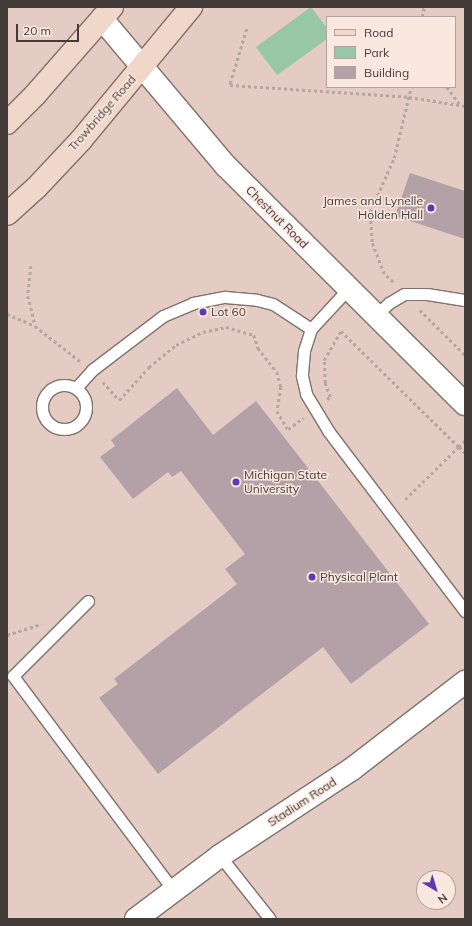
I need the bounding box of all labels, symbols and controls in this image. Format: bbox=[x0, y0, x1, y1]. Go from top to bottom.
scale bar bbox=[18, 16, 81, 42]
legend bbox=[326, 16, 456, 88]
text: 20 m bbox=[23, 23, 51, 38]
text: Road bbox=[364, 25, 393, 40]
text: Park bbox=[364, 45, 389, 60]
text: Building bbox=[364, 65, 409, 80]
street label: Trowbridge Road bbox=[65, 72, 139, 154]
street label: Chestnut Road bbox=[243, 183, 311, 251]
place label: James and Lynelle Holden Hall bbox=[323, 194, 423, 222]
marker: James and Lynelle Holden Hall bbox=[426, 203, 436, 213]
place label: Lot 60 bbox=[211, 305, 246, 319]
marker: Lot 60 bbox=[198, 307, 208, 317]
place label: Michigan State University bbox=[244, 468, 327, 496]
marker: Michigan State University bbox=[231, 477, 241, 487]
place label: Physical Plant bbox=[320, 570, 398, 584]
marker: Physical Plant bbox=[307, 572, 317, 582]
street label: Stadium Road bbox=[265, 774, 339, 830]
north arrow bbox=[416, 870, 456, 910]
text: N bbox=[435, 891, 450, 907]

